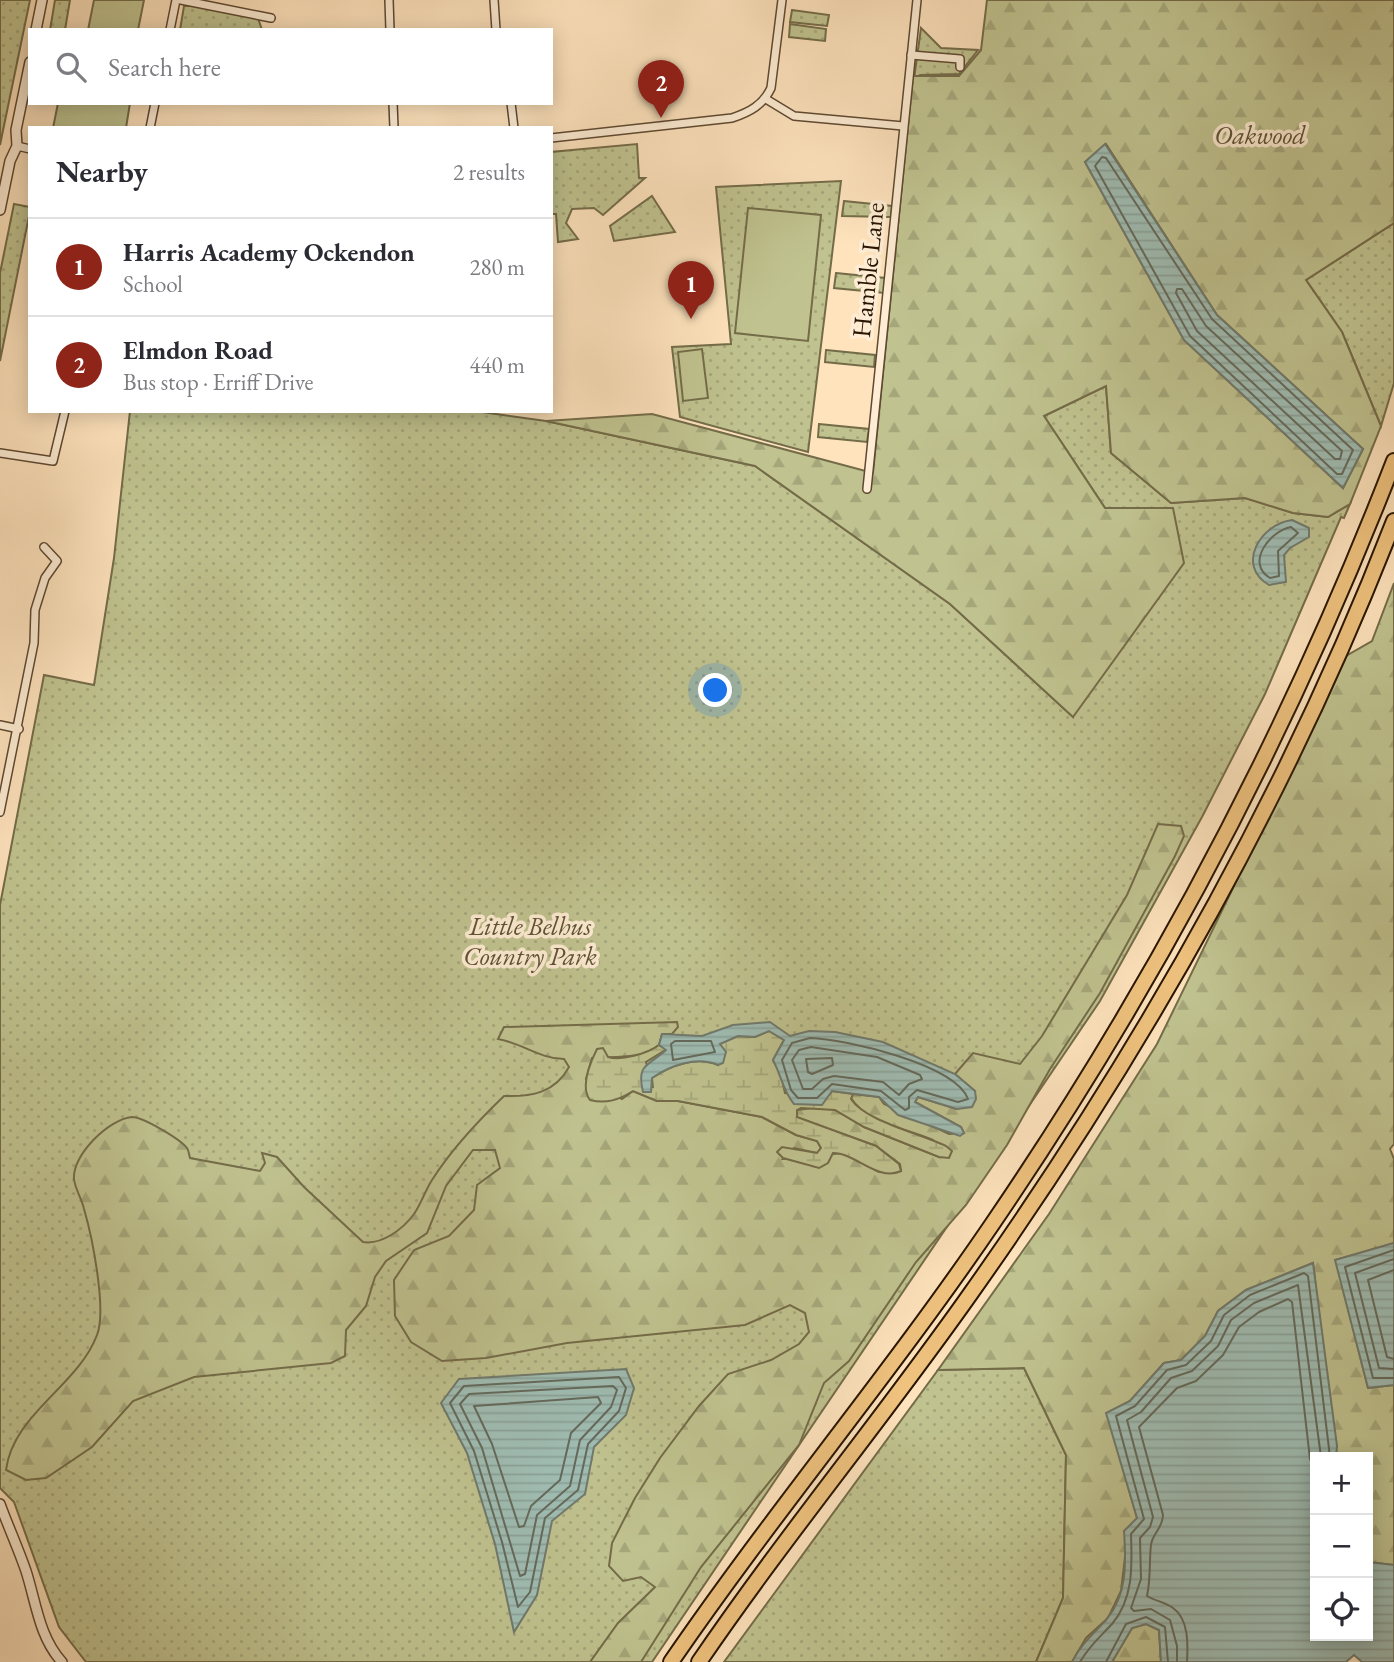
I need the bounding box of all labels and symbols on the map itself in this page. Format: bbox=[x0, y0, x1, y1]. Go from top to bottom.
pin: 2 bbox=[638, 60, 684, 118]
park label: Oakwood bbox=[1214, 118, 1306, 152]
street label: Hamble Lane bbox=[844, 201, 892, 339]
pin: 1 bbox=[668, 261, 714, 319]
your location bbox=[698, 673, 732, 707]
park label: Little Belhus Country Park bbox=[463, 909, 597, 973]

